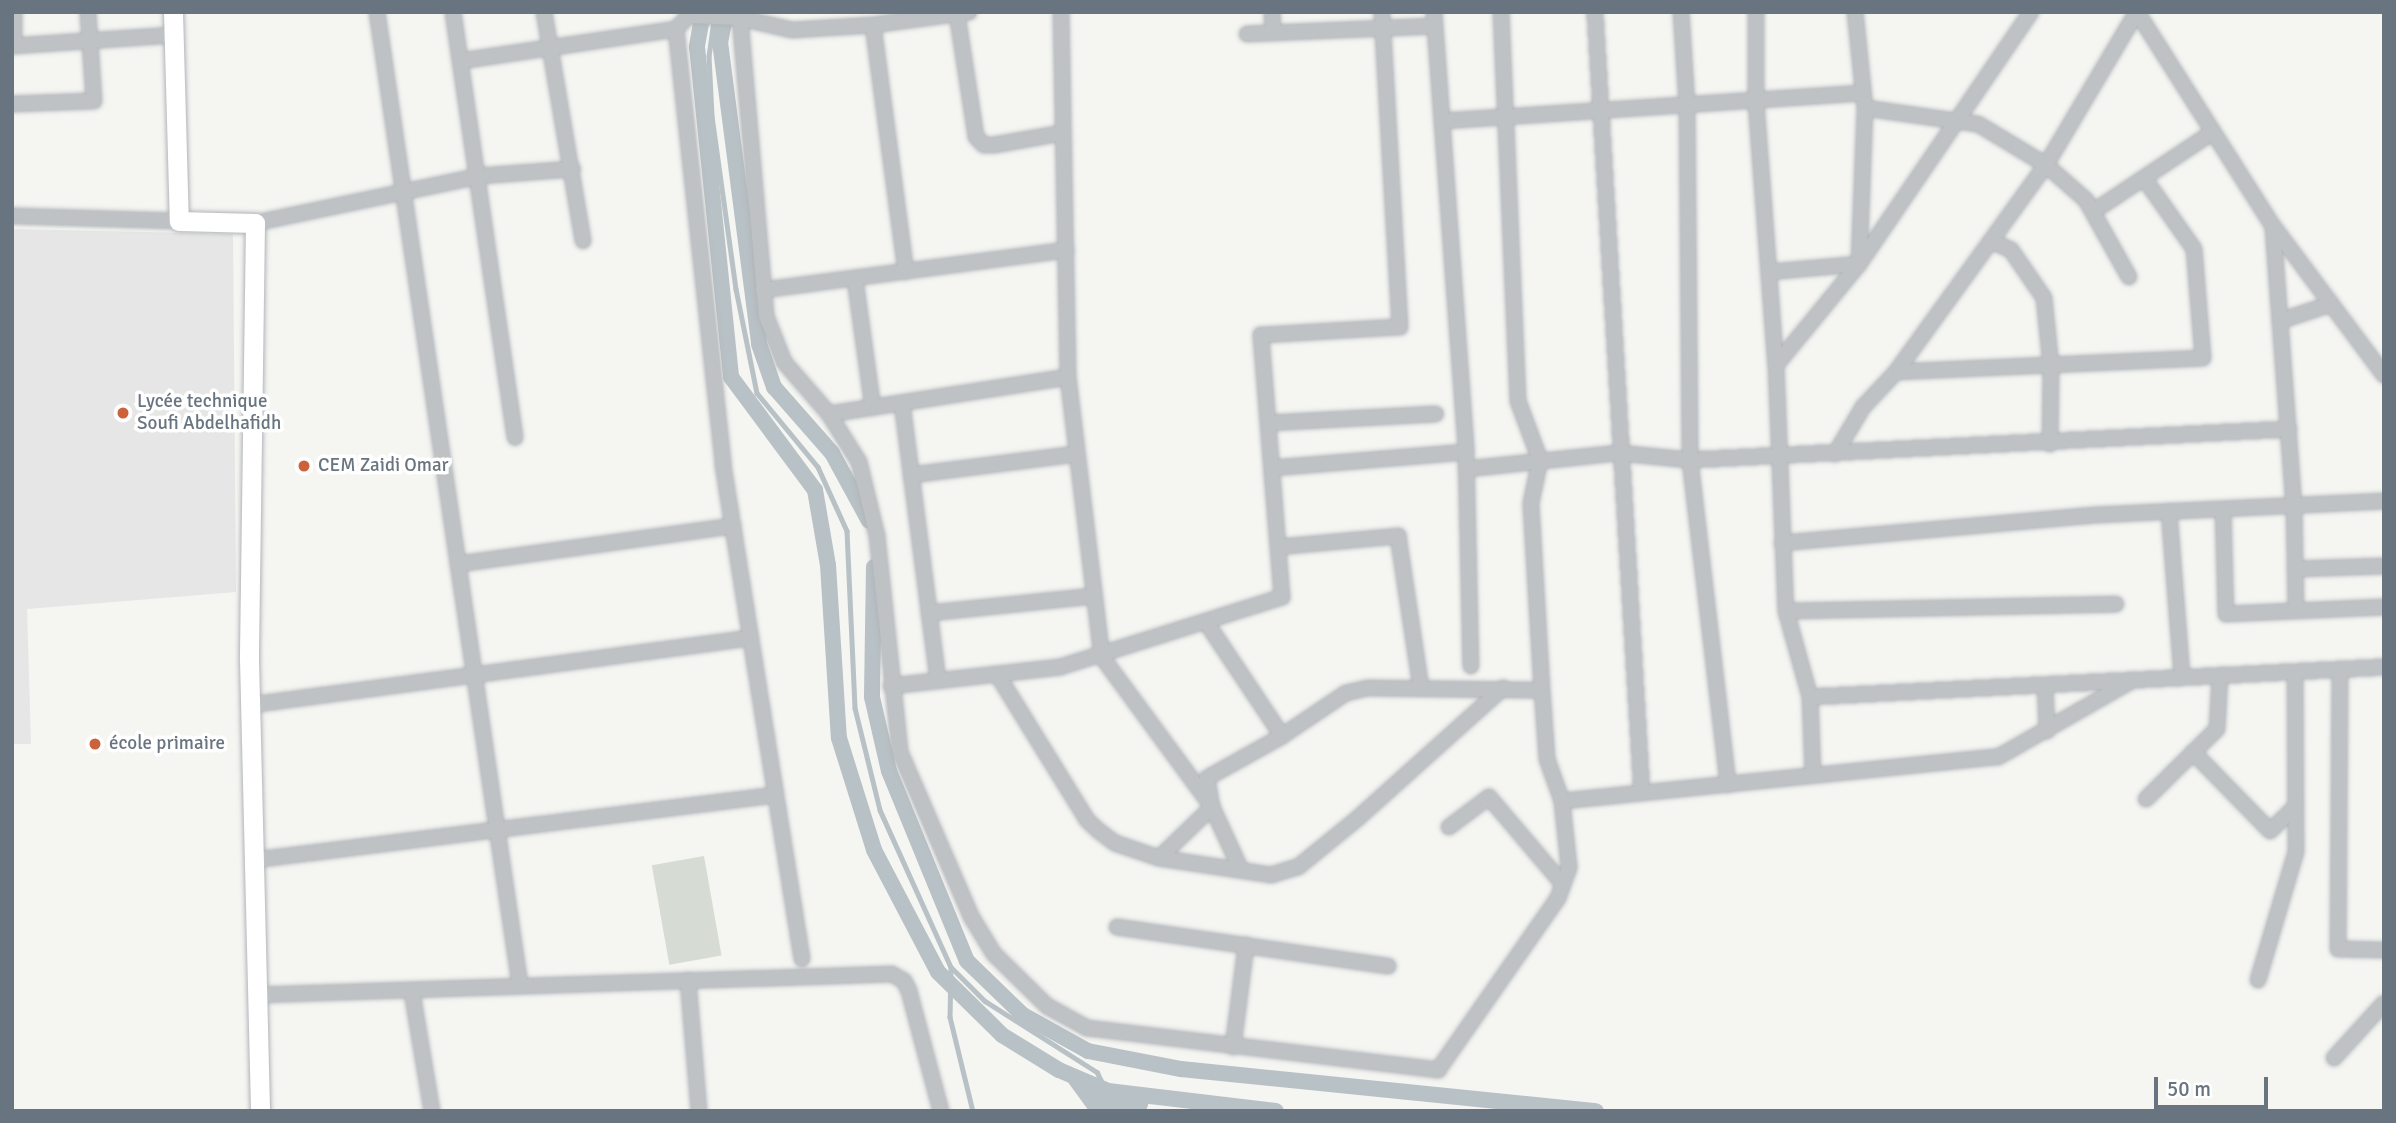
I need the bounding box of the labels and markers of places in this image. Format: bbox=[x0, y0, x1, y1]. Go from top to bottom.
place label: Lycée technique Soufi Abdelhafidh bbox=[137, 391, 281, 435]
marker: Lycée technique Soufi Abdelhafidh bbox=[115, 405, 131, 421]
place label: CEM Zaidi Omar bbox=[318, 455, 449, 477]
marker: CEM Zaidi Omar bbox=[296, 458, 312, 474]
place label: école primaire bbox=[109, 733, 225, 755]
marker: école primaire bbox=[87, 736, 103, 752]

